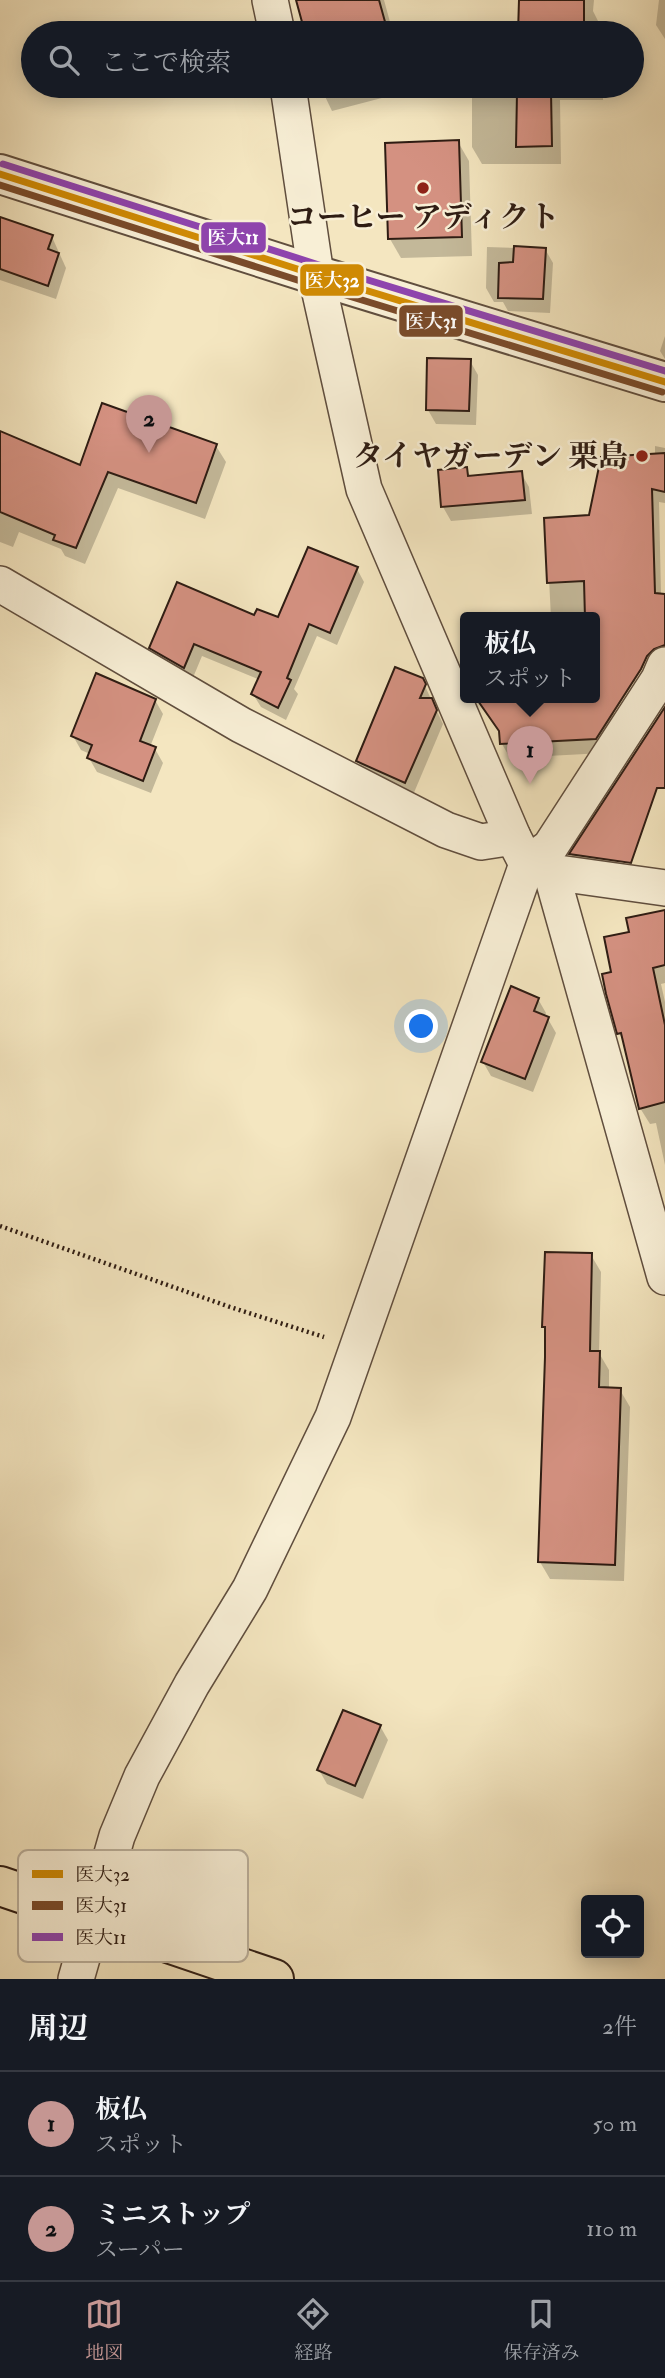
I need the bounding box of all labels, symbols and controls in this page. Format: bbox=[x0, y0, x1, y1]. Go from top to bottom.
search box bbox=[21, 21, 644, 98]
icon: search bbox=[45, 41, 83, 79]
text: ここで検索 bbox=[101, 47, 231, 79]
marker: コーヒー アディクト bbox=[415, 180, 431, 196]
place label: コーヒー アディクト bbox=[287, 199, 559, 236]
line badge: 医大11 bbox=[200, 221, 267, 254]
text: 医大11 bbox=[207, 226, 259, 250]
line badge: 医大32 bbox=[299, 263, 365, 297]
text: 医大32 bbox=[305, 269, 360, 293]
line badge: 医大31 bbox=[398, 304, 464, 338]
text: 医大31 bbox=[405, 310, 457, 334]
pin: 2 bbox=[126, 395, 172, 453]
place label: タイヤガーデン 栗島 bbox=[353, 438, 628, 475]
marker: タイヤガーデン 栗島 bbox=[634, 448, 650, 464]
popup bbox=[460, 612, 600, 703]
text: 板仏 bbox=[484, 628, 536, 660]
text: スポット bbox=[484, 664, 576, 693]
pin: 1 bbox=[507, 726, 553, 784]
your location bbox=[404, 1009, 438, 1043]
legend bbox=[18, 1850, 248, 1962]
text: 医大32 bbox=[75, 1863, 130, 1887]
text: 医大31 bbox=[75, 1894, 127, 1918]
map controls bbox=[581, 1895, 644, 1958]
button: locate bbox=[581, 1895, 644, 1958]
text: 医大11 bbox=[75, 1926, 127, 1950]
text: 周辺 bbox=[28, 2010, 88, 2047]
text: 2件 bbox=[602, 2012, 637, 2041]
text: 板仏 bbox=[95, 2094, 147, 2126]
text: 1 bbox=[47, 2109, 55, 2138]
text: 50 m bbox=[593, 2109, 637, 2138]
text: スポット bbox=[95, 2130, 187, 2159]
text: ミニストップ bbox=[95, 2199, 250, 2231]
text: 2 bbox=[45, 2214, 57, 2243]
text: 110 m bbox=[586, 2214, 637, 2243]
text: スーパー bbox=[95, 2235, 185, 2264]
tab: 地図 bbox=[85, 2295, 124, 2365]
tab: 経路 bbox=[294, 2295, 333, 2365]
tab: 保存済み bbox=[503, 2295, 580, 2365]

